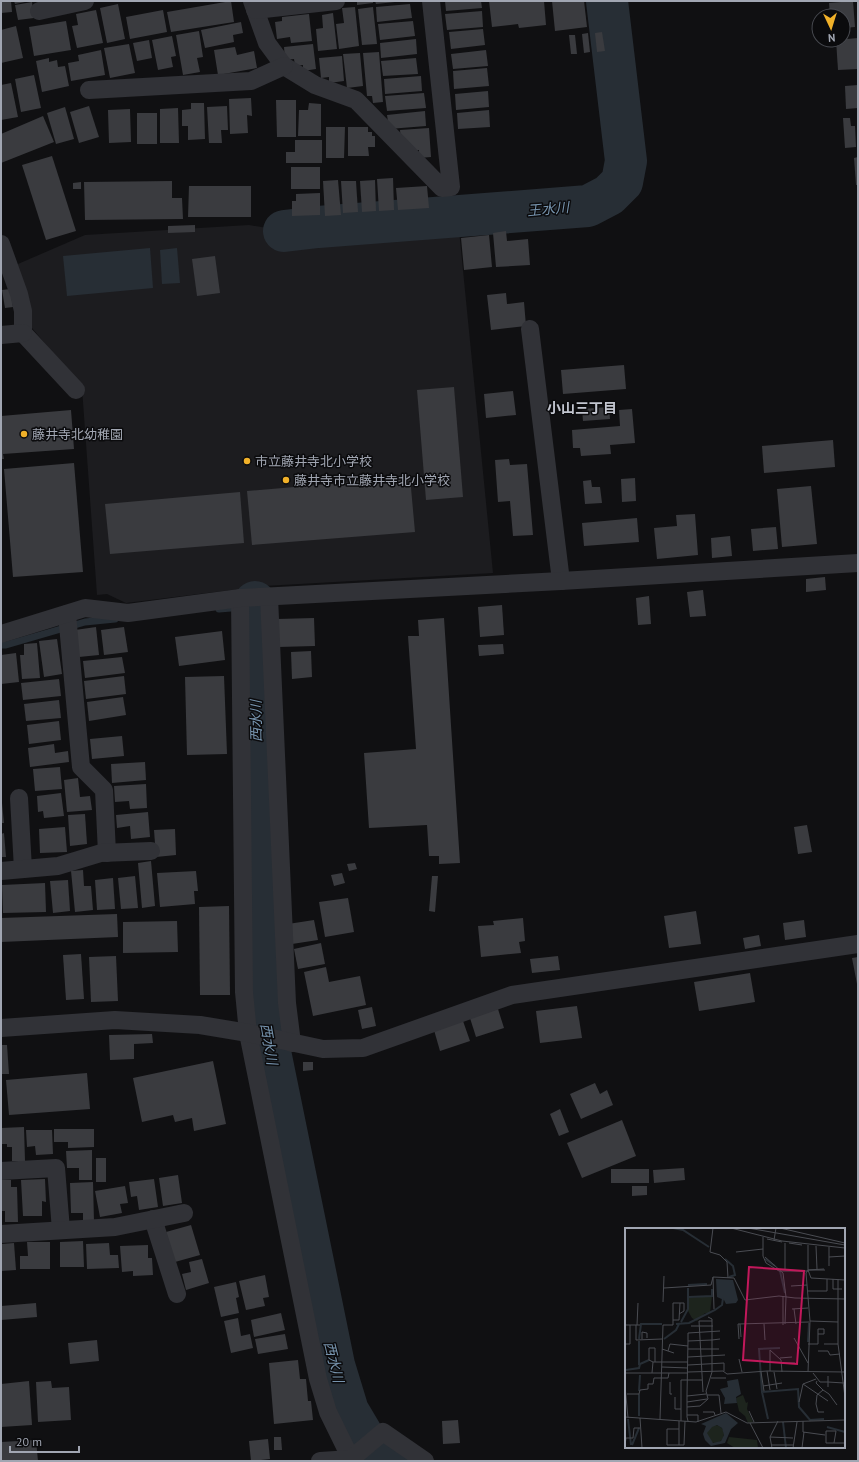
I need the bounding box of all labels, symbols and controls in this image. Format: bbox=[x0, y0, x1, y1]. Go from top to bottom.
north arrow bbox=[811, 8, 851, 48]
text: N bbox=[828, 31, 836, 45]
water label: 王水川 bbox=[526, 198, 572, 220]
district label: 小山三丁目 bbox=[547, 399, 617, 417]
place label: 藤井寺北幼稚園 bbox=[32, 426, 123, 443]
marker: 藤井寺北幼稚園 bbox=[19, 429, 29, 439]
place label: 市立藤井寺北小学校 bbox=[255, 453, 372, 470]
marker: 市立藤井寺北小学校 bbox=[242, 456, 252, 466]
place label: 藤井寺市立藤井寺北小学校 bbox=[294, 472, 450, 489]
marker: 藤井寺市立藤井寺北小学校 bbox=[281, 475, 291, 485]
water label: 西水川 bbox=[247, 698, 265, 742]
water label: 西水川 bbox=[256, 1022, 282, 1068]
inset map bbox=[625, 1228, 845, 1448]
water label: 西水川 bbox=[320, 1339, 348, 1386]
scale bar bbox=[10, 1428, 79, 1454]
text: 20 m bbox=[16, 1434, 42, 1449]

